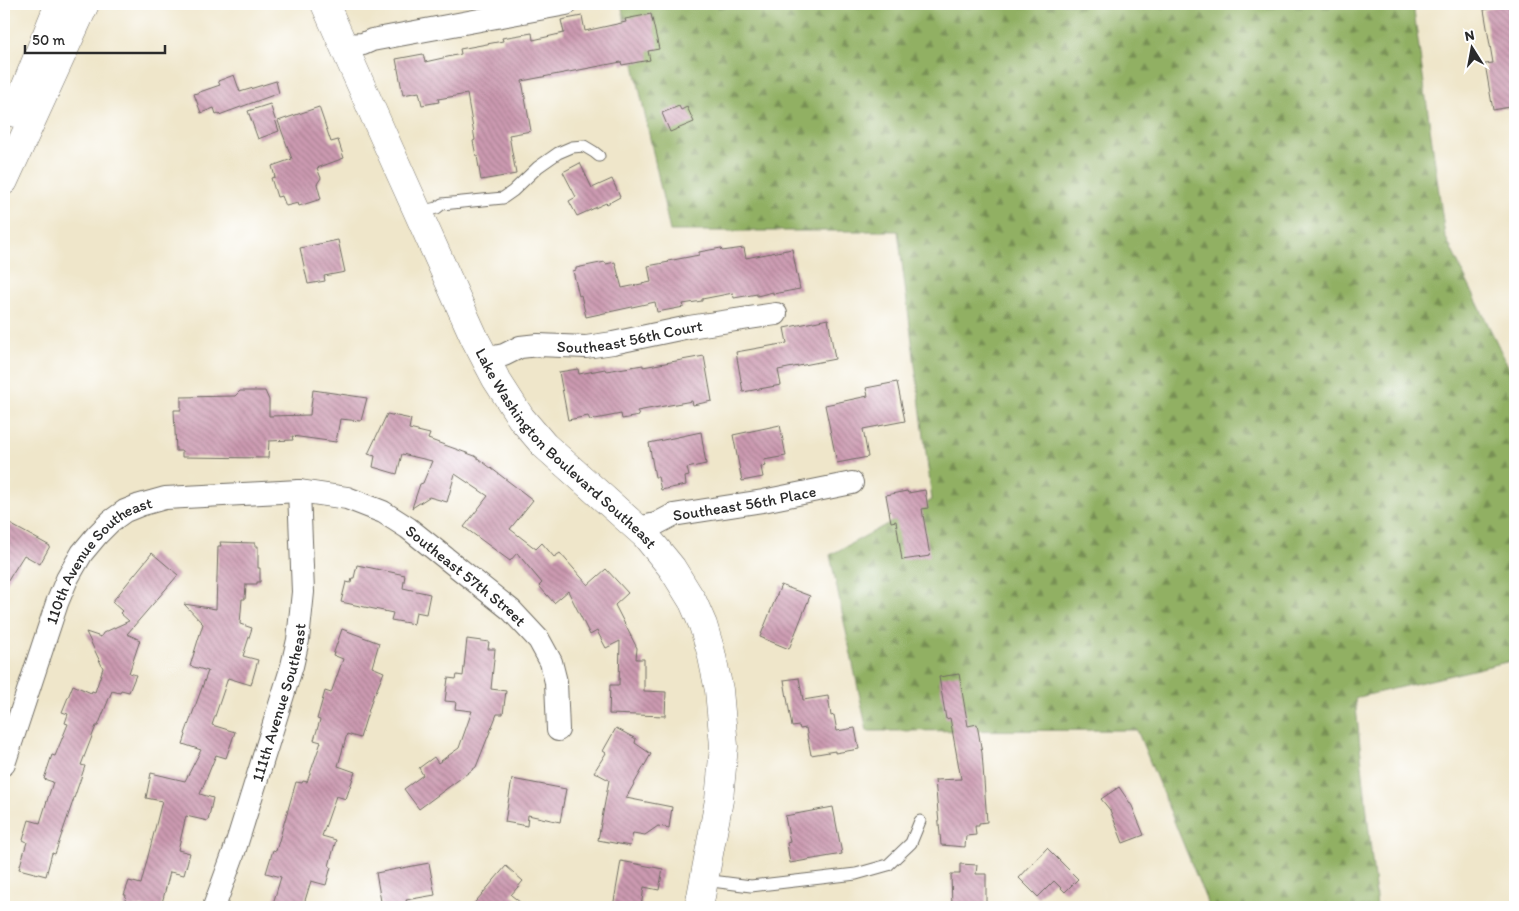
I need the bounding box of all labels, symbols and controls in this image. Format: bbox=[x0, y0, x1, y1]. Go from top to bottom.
scale bar bbox=[25, 22, 165, 54]
north arrow bbox=[1446, 22, 1496, 72]
text: N bbox=[1463, 26, 1476, 45]
text: 50 m bbox=[32, 31, 65, 49]
street label: Southeast 56th Court bbox=[556, 316, 704, 357]
street label: Lake Washington Boulevard Southeast bbox=[471, 345, 661, 552]
street label: Southeast 56th Place bbox=[671, 482, 818, 525]
street label: 110th Avenue Southeast bbox=[42, 493, 154, 627]
street label: Southeast 57th Street bbox=[402, 521, 530, 630]
street label: 111th Avenue Southeast bbox=[248, 622, 310, 784]

